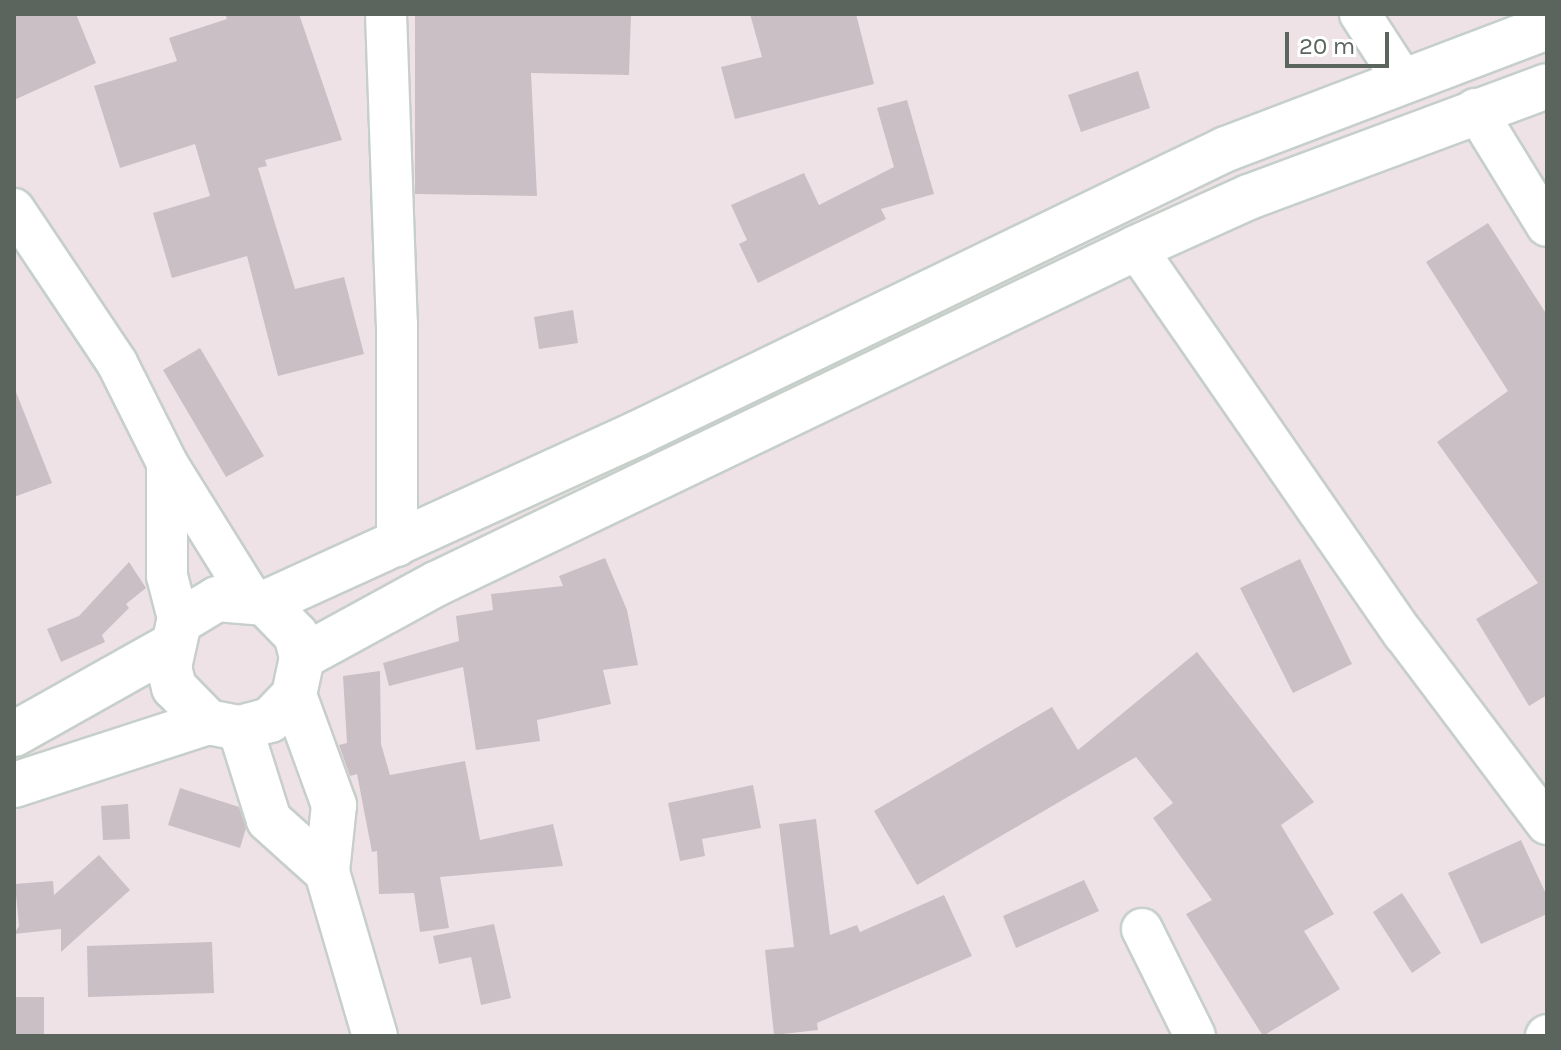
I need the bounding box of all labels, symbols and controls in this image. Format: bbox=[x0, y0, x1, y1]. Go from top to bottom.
scale bar bbox=[1289, 16, 1393, 66]
text: 20 m bbox=[1299, 32, 1355, 60]

